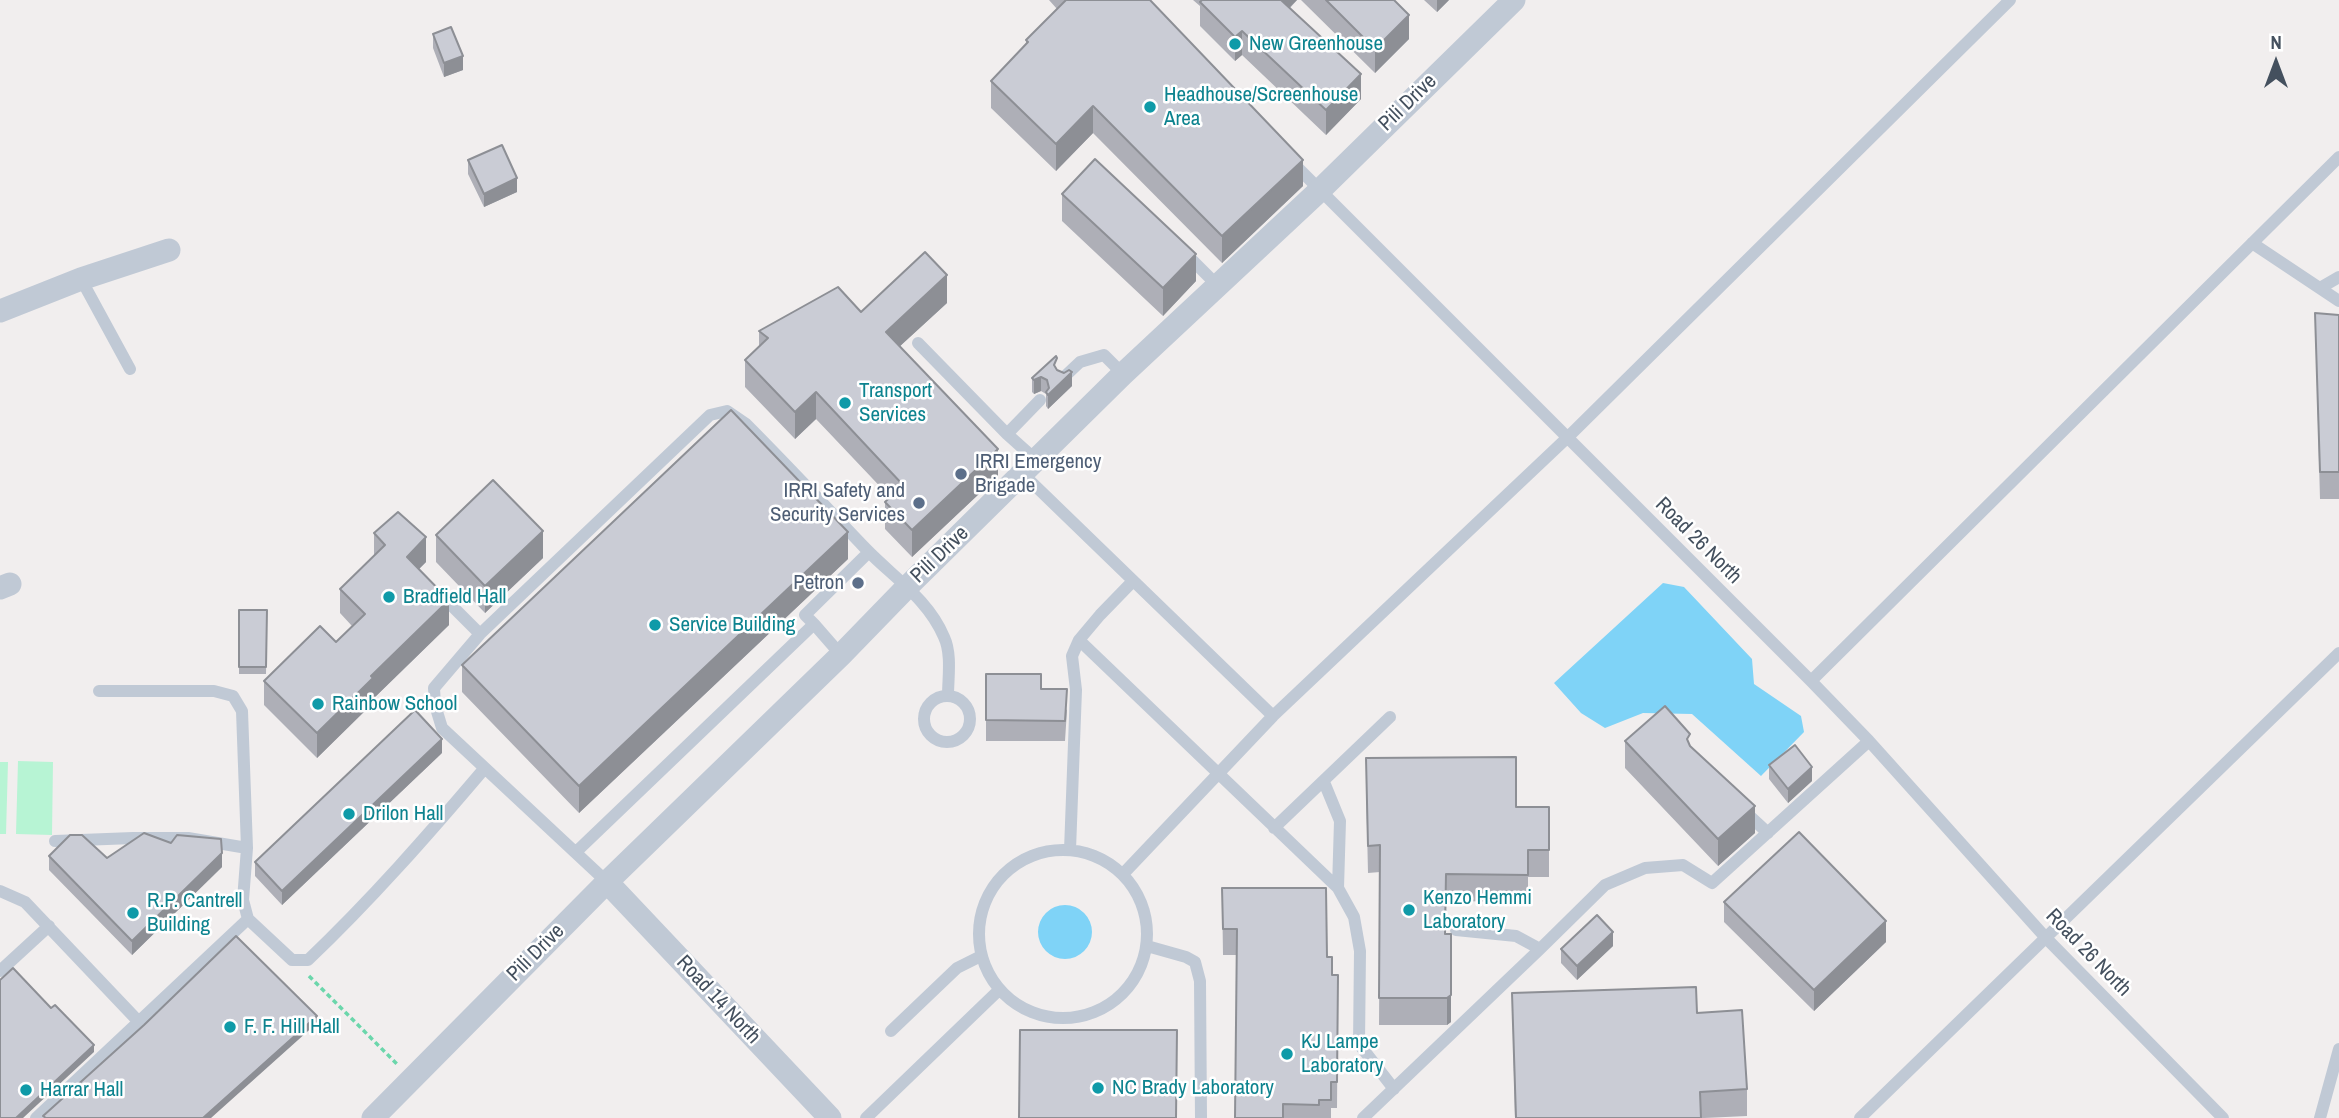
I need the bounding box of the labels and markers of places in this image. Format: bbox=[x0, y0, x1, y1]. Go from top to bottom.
place label: New Greenhouse bbox=[1249, 31, 1383, 57]
marker: New Greenhouse bbox=[1227, 36, 1243, 52]
place label: Headhouse/Screenhouse Area bbox=[1164, 82, 1358, 132]
marker: Headhouse/Screenhouse Area bbox=[1142, 99, 1158, 115]
place label: Transport Services bbox=[859, 378, 932, 428]
marker: Transport Services bbox=[837, 395, 853, 411]
place label: IRRI Emergency Brigade bbox=[975, 449, 1101, 499]
marker: IRRI Emergency Brigade bbox=[953, 466, 969, 482]
place label: IRRI Safety and Security Services bbox=[770, 478, 905, 528]
marker: IRRI Safety and Security Services bbox=[911, 495, 927, 511]
place label: Petron bbox=[793, 570, 844, 596]
marker: Petron bbox=[850, 575, 866, 591]
place label: Bradfield Hall bbox=[403, 584, 506, 610]
marker: Bradfield Hall bbox=[381, 589, 397, 605]
place label: Service Building bbox=[669, 612, 795, 638]
marker: Service Building bbox=[647, 617, 663, 633]
place label: Rainbow School bbox=[332, 691, 457, 717]
marker: Rainbow School bbox=[310, 696, 326, 712]
place label: Drilon Hall bbox=[363, 801, 443, 827]
marker: Drilon Hall bbox=[341, 806, 357, 822]
place label: Kenzo Hemmi Laboratory bbox=[1423, 885, 1532, 935]
place label: R.P. Cantrell Building bbox=[147, 888, 242, 938]
marker: Kenzo Hemmi Laboratory bbox=[1401, 902, 1417, 918]
marker: R.P. Cantrell Building bbox=[125, 905, 141, 921]
place label: F. F. Hill Hall bbox=[244, 1014, 340, 1040]
marker: F. F. Hill Hall bbox=[222, 1019, 238, 1035]
place label: KJ Lampe Laboratory bbox=[1301, 1029, 1383, 1079]
marker: KJ Lampe Laboratory bbox=[1279, 1046, 1295, 1062]
place label: NC Brady Laboratory bbox=[1112, 1075, 1274, 1101]
place label: Harrar Hall bbox=[40, 1077, 123, 1103]
marker: NC Brady Laboratory bbox=[1090, 1080, 1106, 1096]
marker: Harrar Hall bbox=[18, 1082, 34, 1098]

